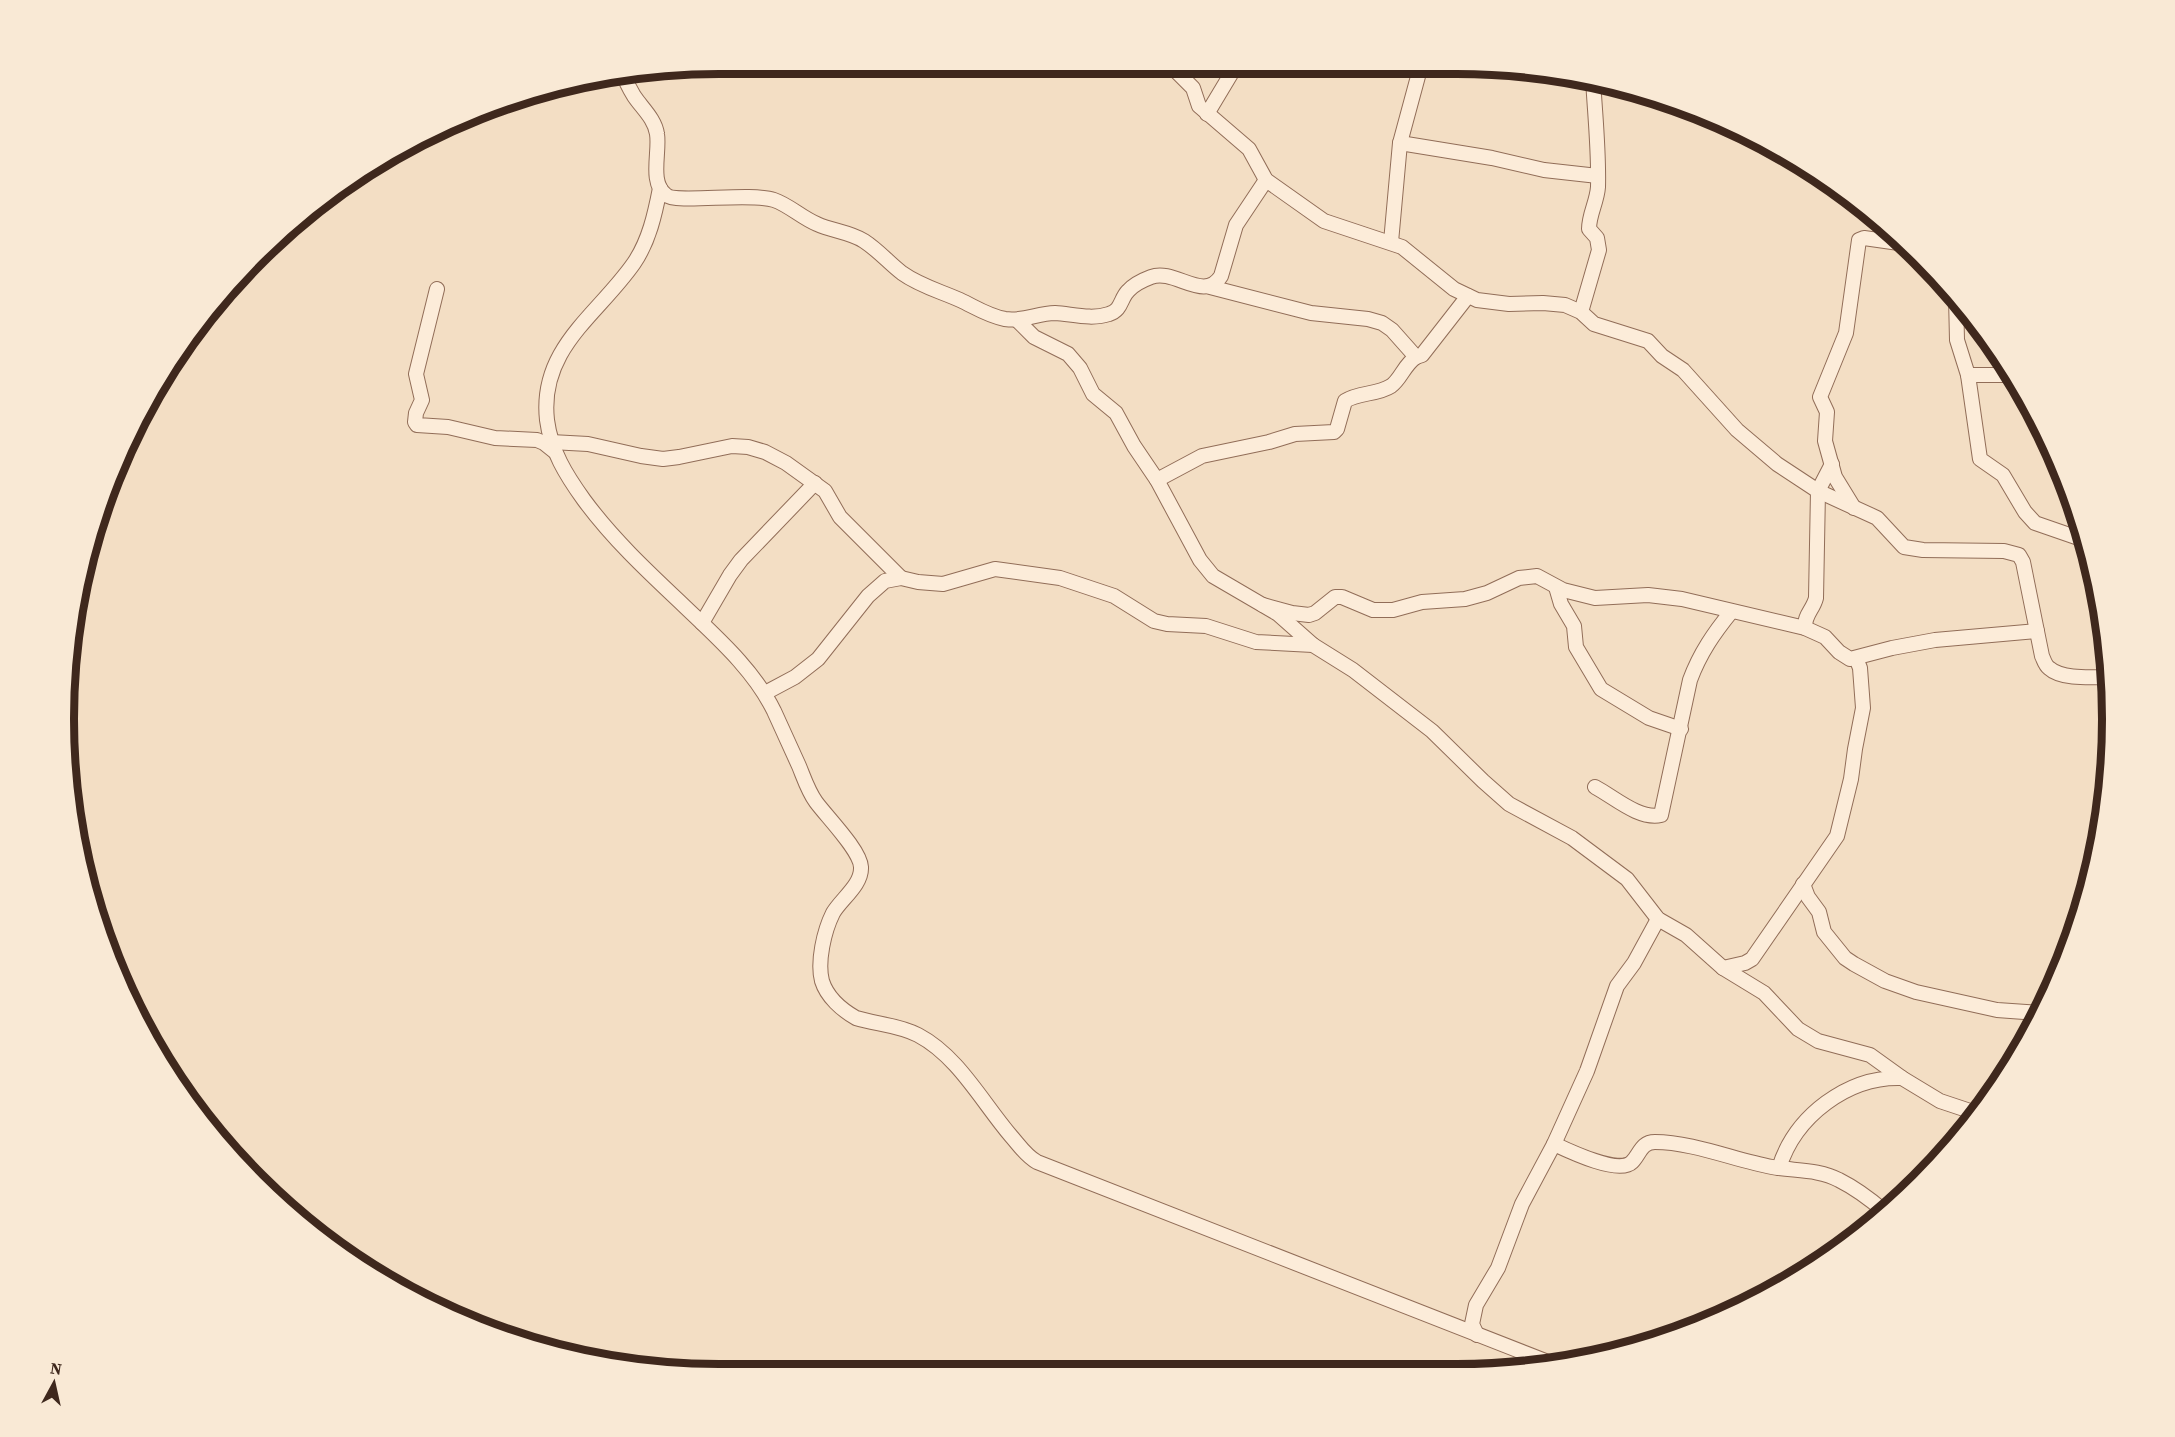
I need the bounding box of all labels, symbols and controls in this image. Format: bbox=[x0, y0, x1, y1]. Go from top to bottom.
north arrow bbox=[24, 1353, 84, 1413]
text: N bbox=[49, 1356, 64, 1380]

